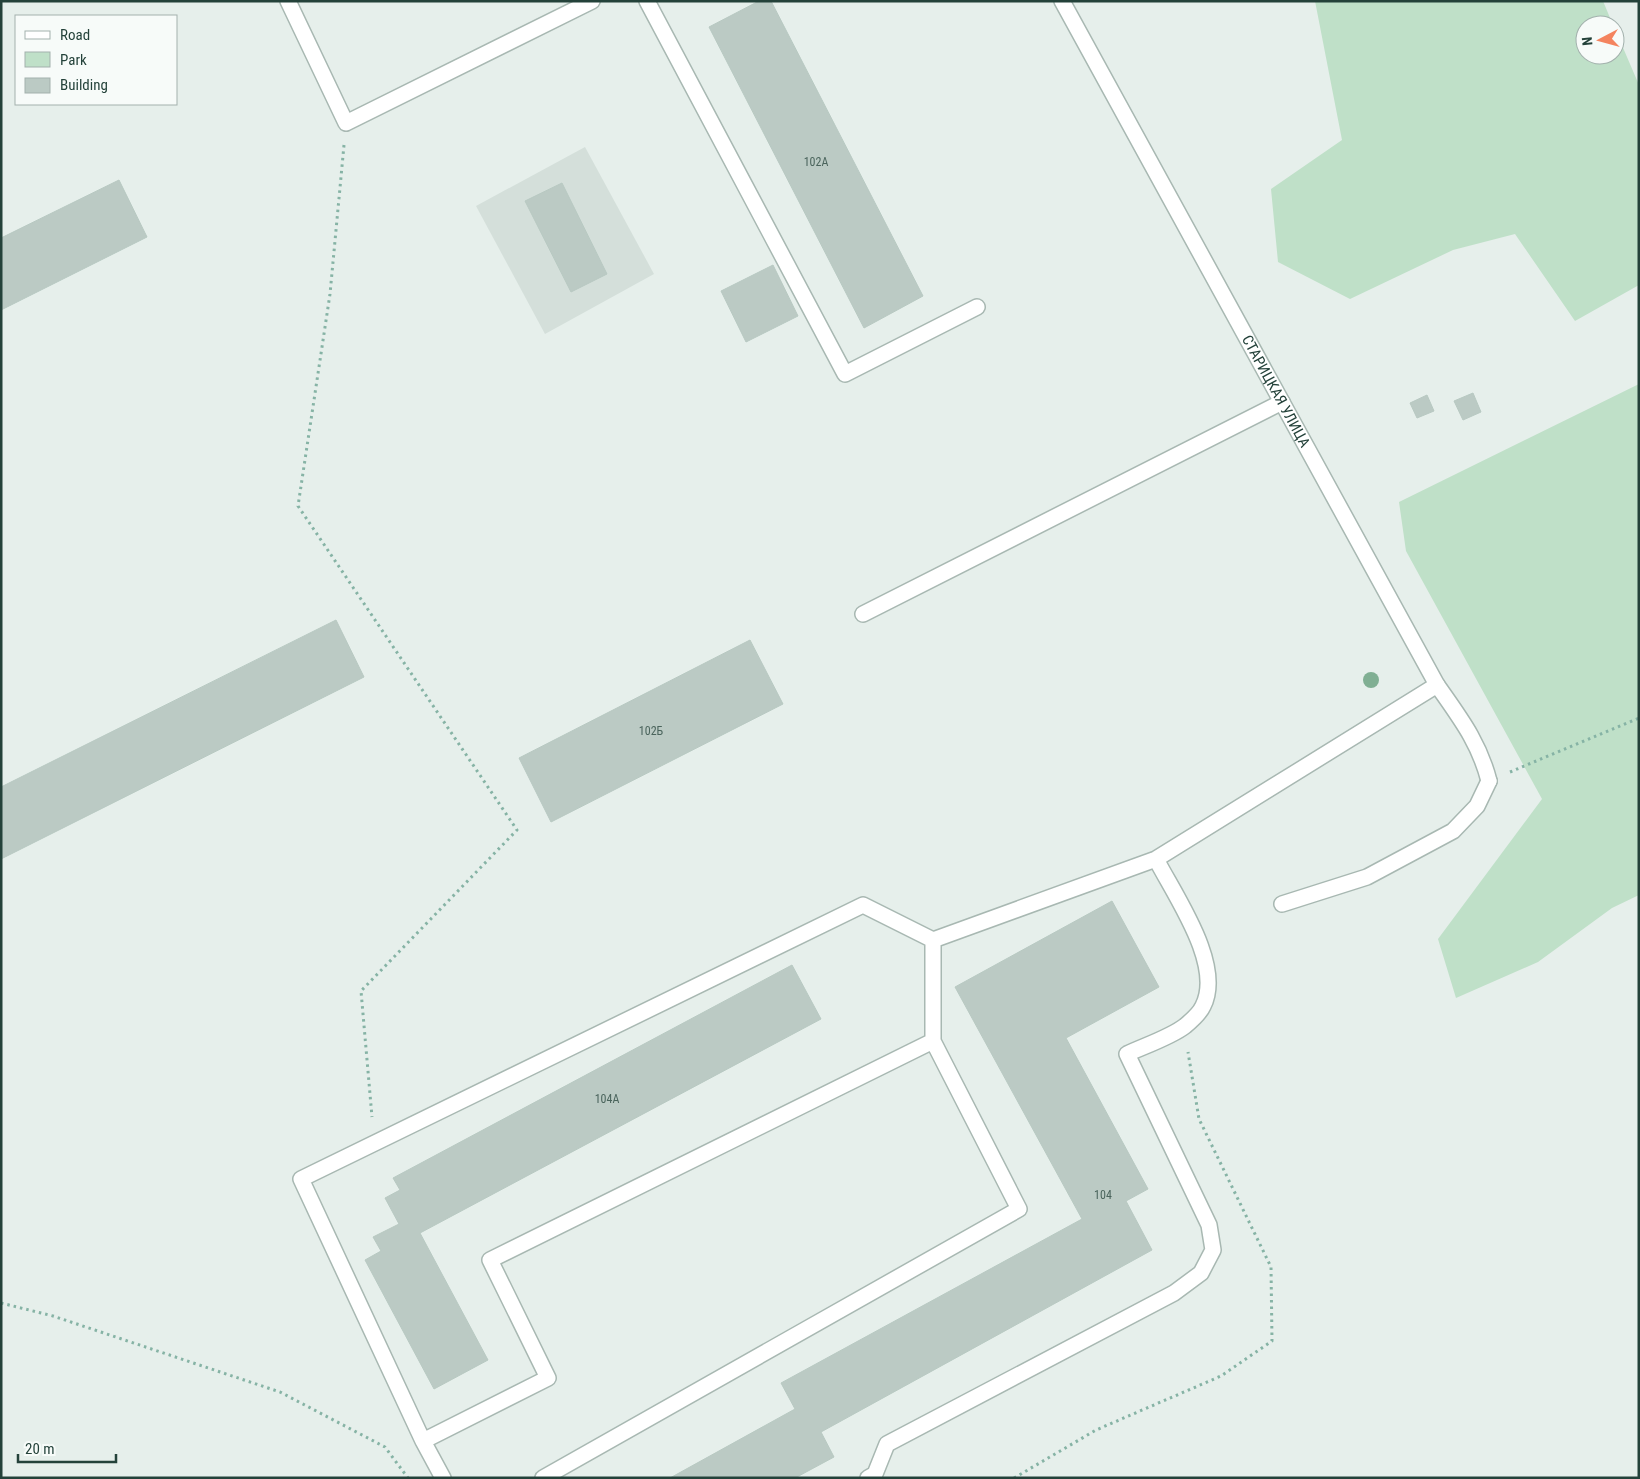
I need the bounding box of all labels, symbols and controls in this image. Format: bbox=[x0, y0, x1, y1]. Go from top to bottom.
legend bbox=[15, 15, 178, 105]
north arrow bbox=[1575, 15, 1625, 65]
text: Road bbox=[60, 26, 90, 44]
text: N bbox=[1579, 36, 1595, 46]
text: Park bbox=[60, 51, 87, 69]
text: Building bbox=[60, 76, 108, 94]
house number: 102А bbox=[804, 155, 828, 169]
street label: СТАРИЦКАЯ УЛИЦА bbox=[1238, 332, 1314, 451]
house number: 102Б bbox=[639, 724, 664, 738]
house number: 104А bbox=[595, 1092, 619, 1106]
house number: 104 bbox=[1094, 1188, 1112, 1202]
scale bar bbox=[18, 1432, 115, 1464]
text: 20 m bbox=[25, 1440, 55, 1458]

